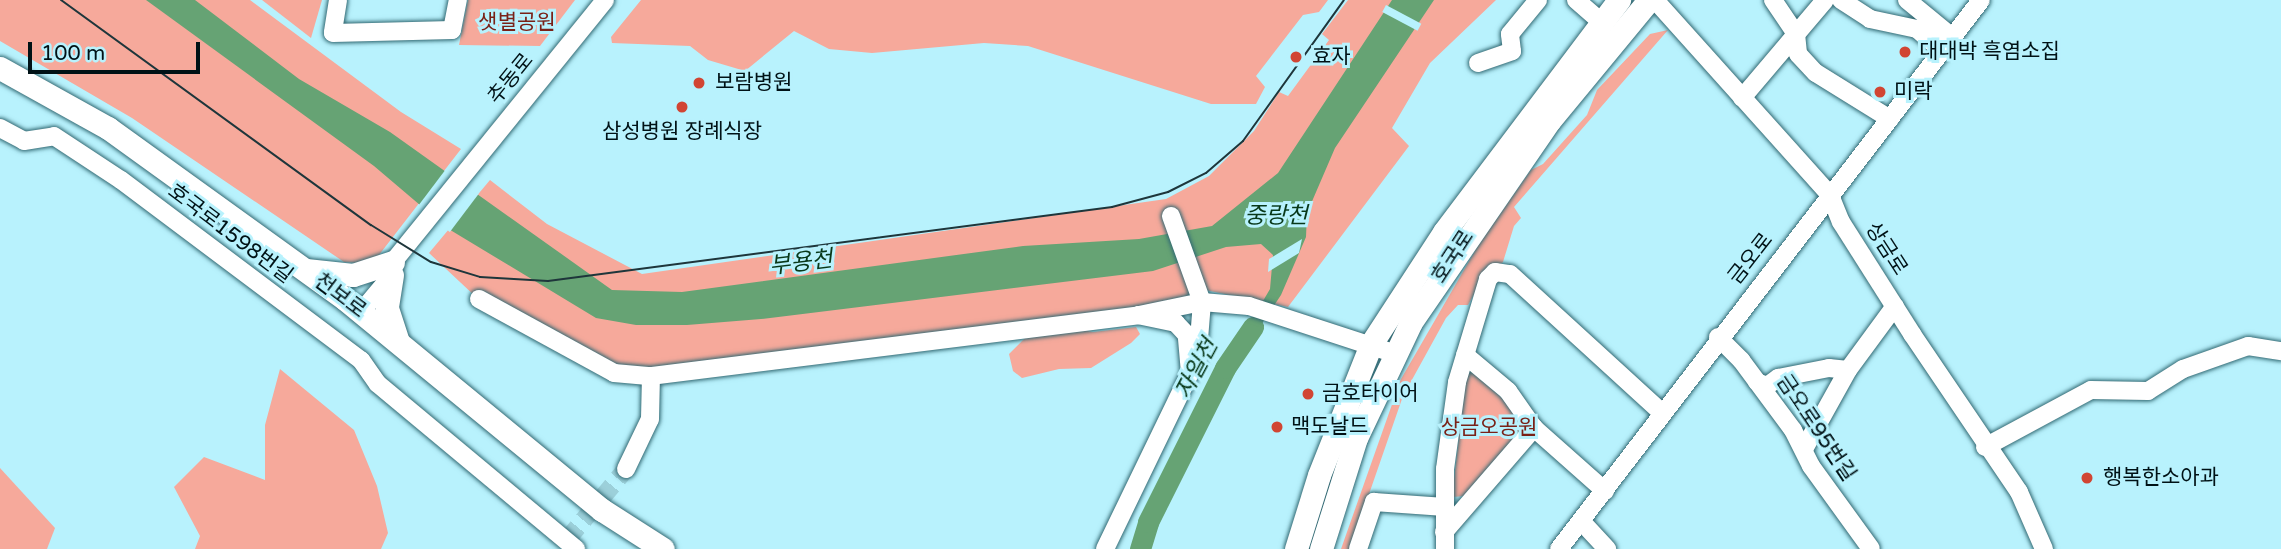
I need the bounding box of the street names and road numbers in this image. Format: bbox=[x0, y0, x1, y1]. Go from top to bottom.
street label: 추동로 bbox=[483, 49, 539, 109]
street label: 호국로1598번길 bbox=[163, 179, 297, 289]
street label: 상금로 bbox=[1860, 218, 1912, 280]
street label: 호국로 bbox=[1427, 226, 1479, 288]
street label: 금오로 bbox=[1723, 228, 1779, 290]
street label: 천보로 bbox=[309, 268, 371, 324]
street label: 금오로95번길 bbox=[1771, 370, 1861, 486]

